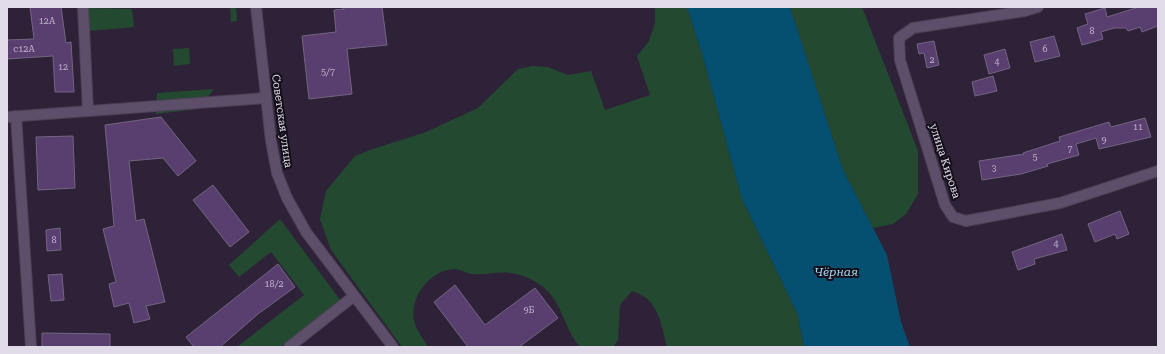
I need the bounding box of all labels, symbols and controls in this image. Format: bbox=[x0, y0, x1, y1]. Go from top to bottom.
house number: 12А bbox=[39, 16, 56, 26]
house number: 8 bbox=[1089, 26, 1095, 36]
house number: с12А bbox=[13, 44, 35, 54]
house number: 6 bbox=[1042, 44, 1048, 54]
house number: 2 bbox=[929, 55, 935, 65]
house number: 4 bbox=[994, 57, 1000, 67]
house number: 12 bbox=[58, 62, 68, 72]
house number: 5/7 bbox=[321, 67, 335, 77]
street label: Советская улица bbox=[269, 73, 295, 169]
street label: улица Кирова bbox=[927, 122, 963, 200]
house number: 11 bbox=[1133, 122, 1143, 132]
house number: 9 bbox=[1101, 135, 1107, 145]
house number: 7 bbox=[1067, 144, 1073, 154]
house number: 5 bbox=[1032, 152, 1038, 162]
house number: 3 bbox=[991, 163, 997, 173]
house number: 8 bbox=[51, 235, 57, 245]
house number: 4 bbox=[1053, 239, 1059, 249]
water label: Чёрная bbox=[814, 265, 858, 279]
house number: 18/2 bbox=[265, 279, 283, 289]
house number: 9Б bbox=[524, 305, 535, 315]

